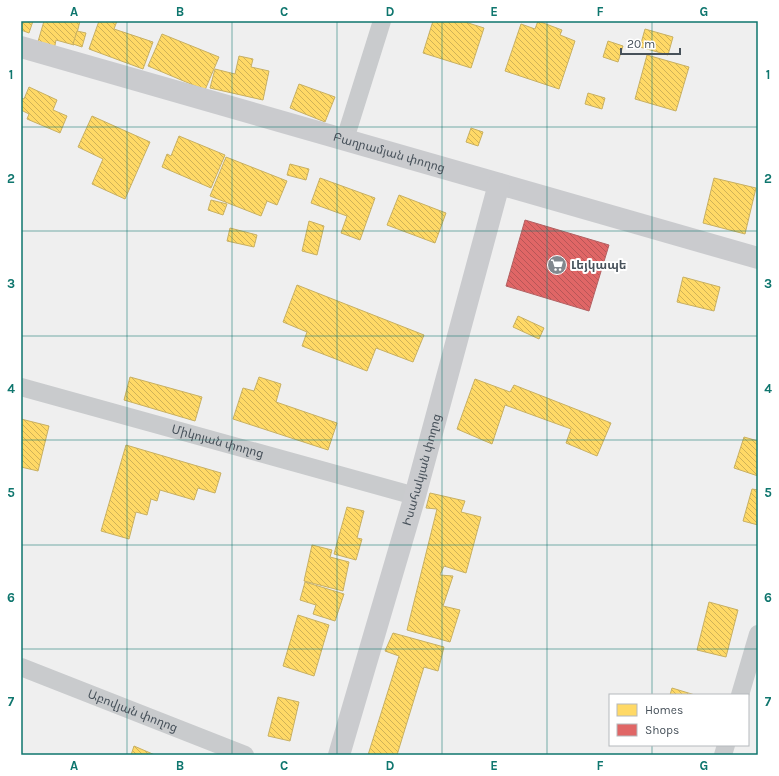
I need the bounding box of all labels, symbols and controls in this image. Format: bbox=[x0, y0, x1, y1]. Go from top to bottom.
text: A bbox=[70, 4, 78, 19]
text: B bbox=[176, 4, 184, 19]
text: C bbox=[280, 4, 288, 19]
text: D bbox=[386, 4, 395, 19]
text: E bbox=[490, 4, 498, 19]
text: F bbox=[596, 4, 604, 19]
text: G bbox=[700, 4, 708, 19]
scale bar bbox=[621, 30, 680, 56]
text: 20 m bbox=[627, 37, 655, 51]
text: 1 bbox=[9, 67, 13, 82]
text: 1 bbox=[766, 67, 770, 82]
street label: Բաղրամյան փողոց bbox=[332, 130, 447, 175]
text: 2 bbox=[7, 171, 15, 186]
text: 2 bbox=[764, 171, 772, 186]
supermarket icon: Լեյկապե bbox=[546, 254, 568, 276]
place label: Լեյկապե bbox=[571, 258, 627, 272]
text: 3 bbox=[7, 276, 15, 291]
text: 3 bbox=[764, 276, 772, 291]
text: 4 bbox=[7, 381, 15, 396]
text: 4 bbox=[764, 381, 772, 396]
street label: Իսահակյան փողոց bbox=[400, 412, 444, 527]
street label: Միկոյան փողոց bbox=[170, 422, 265, 461]
text: 5 bbox=[7, 485, 15, 500]
text: 5 bbox=[764, 485, 772, 500]
text: 6 bbox=[7, 590, 15, 605]
text: 6 bbox=[764, 590, 772, 605]
street label: Աբովյան փողոց bbox=[86, 687, 180, 735]
text: 7 bbox=[8, 694, 15, 709]
legend bbox=[609, 694, 749, 746]
text: 7 bbox=[765, 694, 772, 709]
text: Homes bbox=[645, 703, 683, 717]
text: Shops bbox=[645, 723, 679, 737]
text: A bbox=[70, 758, 78, 773]
text: B bbox=[176, 758, 184, 773]
text: C bbox=[280, 758, 288, 773]
text: D bbox=[386, 758, 395, 773]
text: E bbox=[490, 758, 498, 773]
text: F bbox=[596, 758, 604, 773]
text: G bbox=[700, 758, 708, 773]

